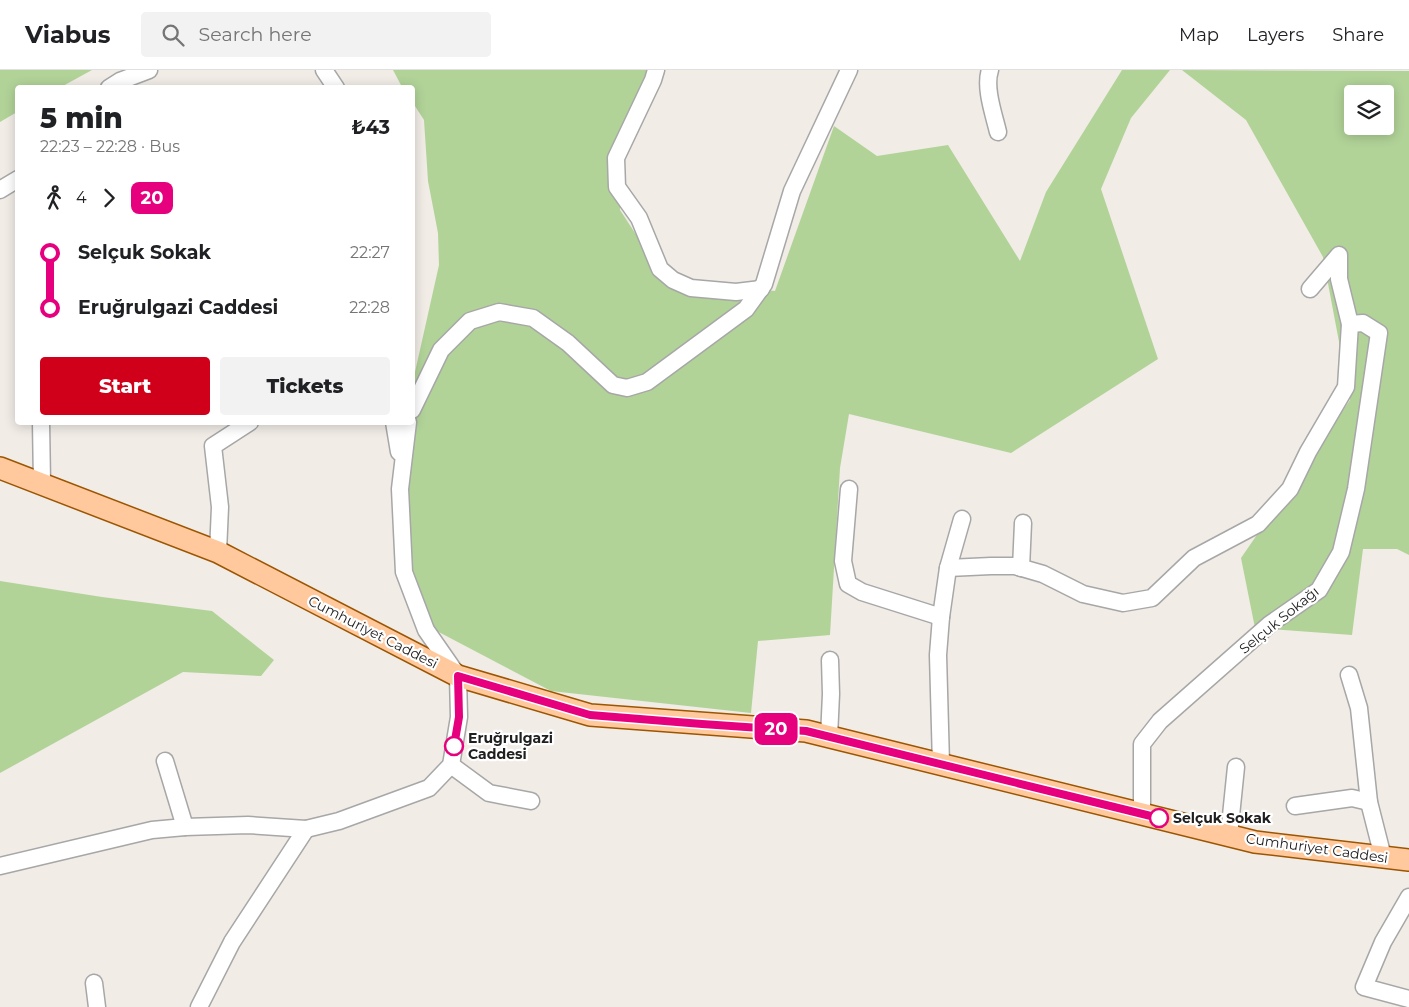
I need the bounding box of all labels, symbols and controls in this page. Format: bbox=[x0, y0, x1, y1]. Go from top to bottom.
search box bbox=[141, 12, 491, 57]
text: Viabus bbox=[25, 20, 111, 49]
icon: search bbox=[159, 21, 187, 49]
text: Search here bbox=[199, 23, 312, 46]
text: Map bbox=[1179, 24, 1219, 46]
text: Layers bbox=[1247, 24, 1304, 46]
text: Share bbox=[1332, 24, 1384, 46]
map controls bbox=[1344, 85, 1394, 135]
button: layers bbox=[1344, 85, 1394, 135]
text: 5 min bbox=[40, 101, 123, 135]
text: ₺43 bbox=[351, 116, 390, 139]
text: 22:23 – 22:28 · Bus bbox=[40, 137, 180, 156]
icon: walk bbox=[40, 184, 68, 212]
icon: forward bbox=[95, 184, 123, 212]
text: 20 bbox=[141, 187, 163, 209]
text: 4 bbox=[76, 188, 87, 207]
text: Selçuk Sokak bbox=[78, 241, 211, 264]
text: 22:27 bbox=[350, 243, 390, 262]
text: Eruğrulgazi Caddesi bbox=[78, 296, 278, 319]
text: 22:28 bbox=[349, 298, 390, 317]
button: Start bbox=[40, 357, 210, 415]
button: Tickets bbox=[220, 357, 390, 415]
street label: Selçuk Sokağı bbox=[1235, 582, 1323, 658]
street label: Cumhuriyet Caddesi bbox=[305, 591, 441, 673]
line badge: 20 bbox=[754, 713, 798, 745]
text: 20 bbox=[765, 718, 787, 740]
place label: Eruğrulgazi Caddesi bbox=[468, 729, 553, 763]
marker: Eruğrulgazi Caddesi bbox=[444, 736, 464, 756]
marker: Selçuk Sokak bbox=[1149, 808, 1169, 828]
place label: Selçuk Sokak bbox=[1173, 809, 1272, 827]
street label: Cumhuriyet Caddesi bbox=[1245, 829, 1389, 867]

